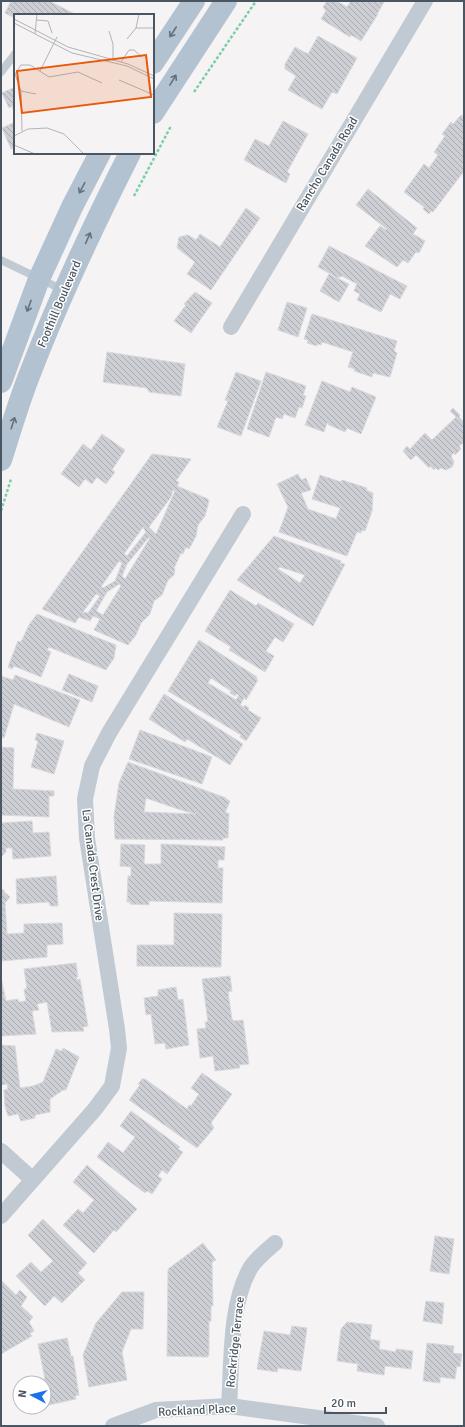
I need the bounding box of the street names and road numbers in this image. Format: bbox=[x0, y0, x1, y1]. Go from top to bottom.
street label: Rancho Canada Road bbox=[293, 114, 362, 214]
street label: Foothill Boulevard bbox=[34, 258, 85, 350]
street label: La Canada Crest Drive bbox=[78, 808, 107, 922]
street label: Rockridge Terrace bbox=[223, 1296, 248, 1388]
street label: Rockland Place bbox=[158, 1401, 236, 1420]

